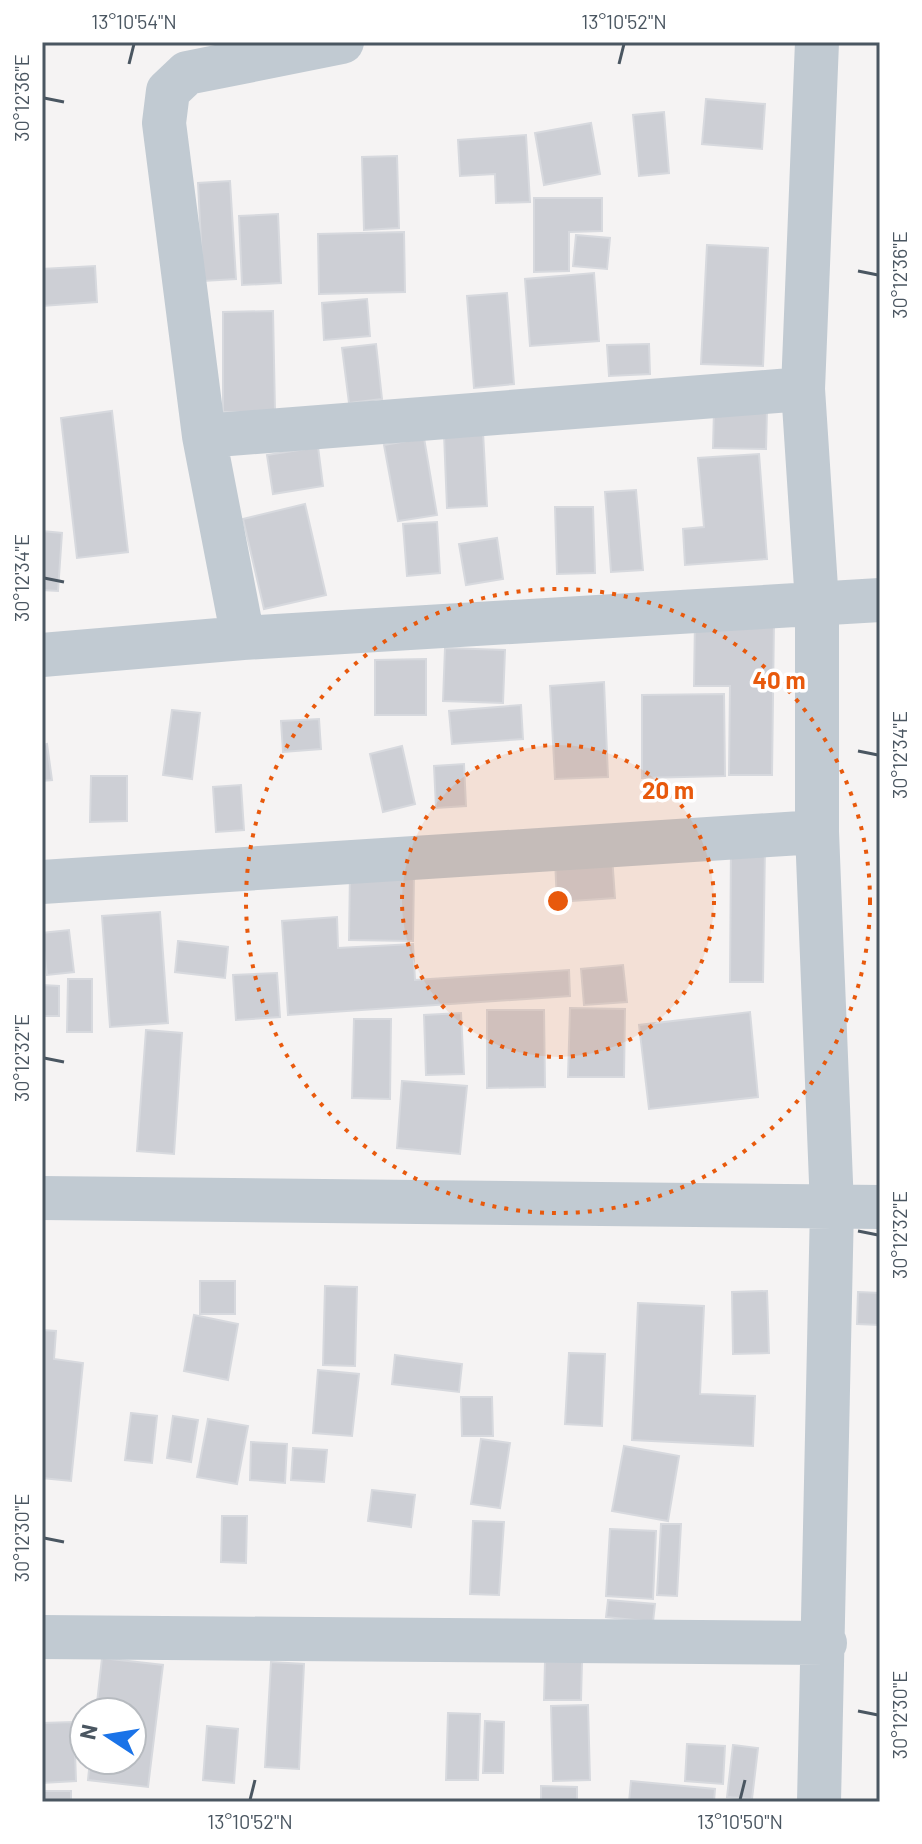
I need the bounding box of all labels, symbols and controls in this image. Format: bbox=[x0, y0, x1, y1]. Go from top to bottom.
text: 13°10'54"N bbox=[91, 9, 177, 33]
text: 13°10'52"N bbox=[581, 9, 667, 33]
text: 30°12'36"E bbox=[9, 54, 33, 142]
text: 30°12'36"E bbox=[887, 231, 911, 319]
text: 30°12'34"E bbox=[9, 534, 33, 622]
text: 40 m bbox=[752, 665, 806, 694]
text: 30°12'34"E bbox=[887, 711, 911, 799]
text: 20 m bbox=[642, 775, 694, 804]
centre of rings bbox=[544, 887, 572, 915]
text: 30°12'32"E bbox=[9, 1014, 33, 1102]
text: 30°12'32"E bbox=[887, 1191, 911, 1279]
text: 30°12'30"E bbox=[9, 1494, 33, 1582]
text: 30°12'30"E bbox=[887, 1671, 911, 1759]
north arrow bbox=[68, 1696, 148, 1776]
text: N bbox=[73, 1722, 102, 1741]
text: 13°10'52"N bbox=[207, 1809, 293, 1833]
text: 13°10'50"N bbox=[697, 1809, 783, 1833]

